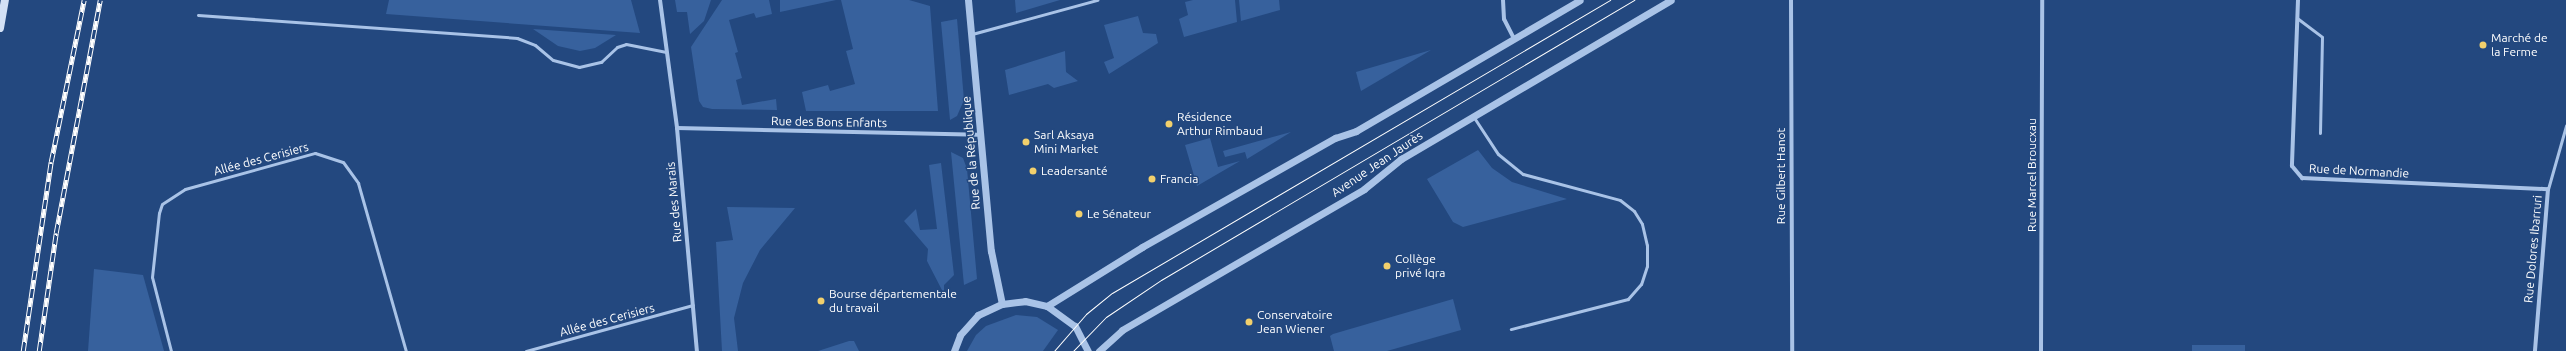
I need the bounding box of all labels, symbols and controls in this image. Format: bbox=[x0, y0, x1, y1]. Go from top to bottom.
place label: Marché de la Ferme bbox=[2491, 31, 2548, 59]
marker: Marché de la Ferme bbox=[2478, 40, 2488, 50]
street label: Rue de la République bbox=[959, 96, 983, 210]
place label: Résidence Arthur Rimbaud bbox=[1177, 110, 1263, 138]
street label: Rue des Bons Enfants bbox=[771, 114, 887, 130]
street label: Rue Marcel Broucxau bbox=[2025, 118, 2039, 232]
marker: Résidence Arthur Rimbaud bbox=[1164, 119, 1174, 129]
place label: Sarl Aksaya Mini Market bbox=[1034, 128, 1098, 156]
street label: Avenue Jean Jaurès bbox=[1329, 128, 1425, 200]
street label: Rue Gilbert Hanot bbox=[1774, 128, 1788, 224]
marker: Sarl Aksaya Mini Market bbox=[1021, 137, 1031, 147]
street label: Allée des Cerisiers bbox=[212, 139, 310, 179]
street label: Rue des Marais bbox=[663, 161, 685, 243]
street label: Rue de Normandie bbox=[2309, 161, 2409, 181]
place label: Leadersanté bbox=[1041, 164, 1108, 178]
marker: Leadersanté bbox=[1028, 166, 1038, 176]
place label: Francia bbox=[1160, 172, 1198, 186]
marker: Francia bbox=[1147, 174, 1157, 184]
street label: Rue Dolores Ibarruri bbox=[2521, 195, 2545, 303]
place label: Le Sénateur bbox=[1087, 207, 1151, 221]
marker: Le Sénateur bbox=[1074, 209, 1084, 219]
place label: Collège privé Iqra bbox=[1395, 252, 1445, 280]
marker: Collège privé Iqra bbox=[1382, 261, 1392, 271]
place label: Bourse départementale du travail bbox=[829, 287, 957, 315]
marker: Bourse départementale du travail bbox=[816, 296, 826, 306]
street label: Allée des Cerisiers bbox=[558, 300, 656, 340]
place label: Conservatoire Jean Wiener bbox=[1257, 308, 1333, 336]
marker: Conservatoire Jean Wiener bbox=[1244, 317, 1254, 327]

